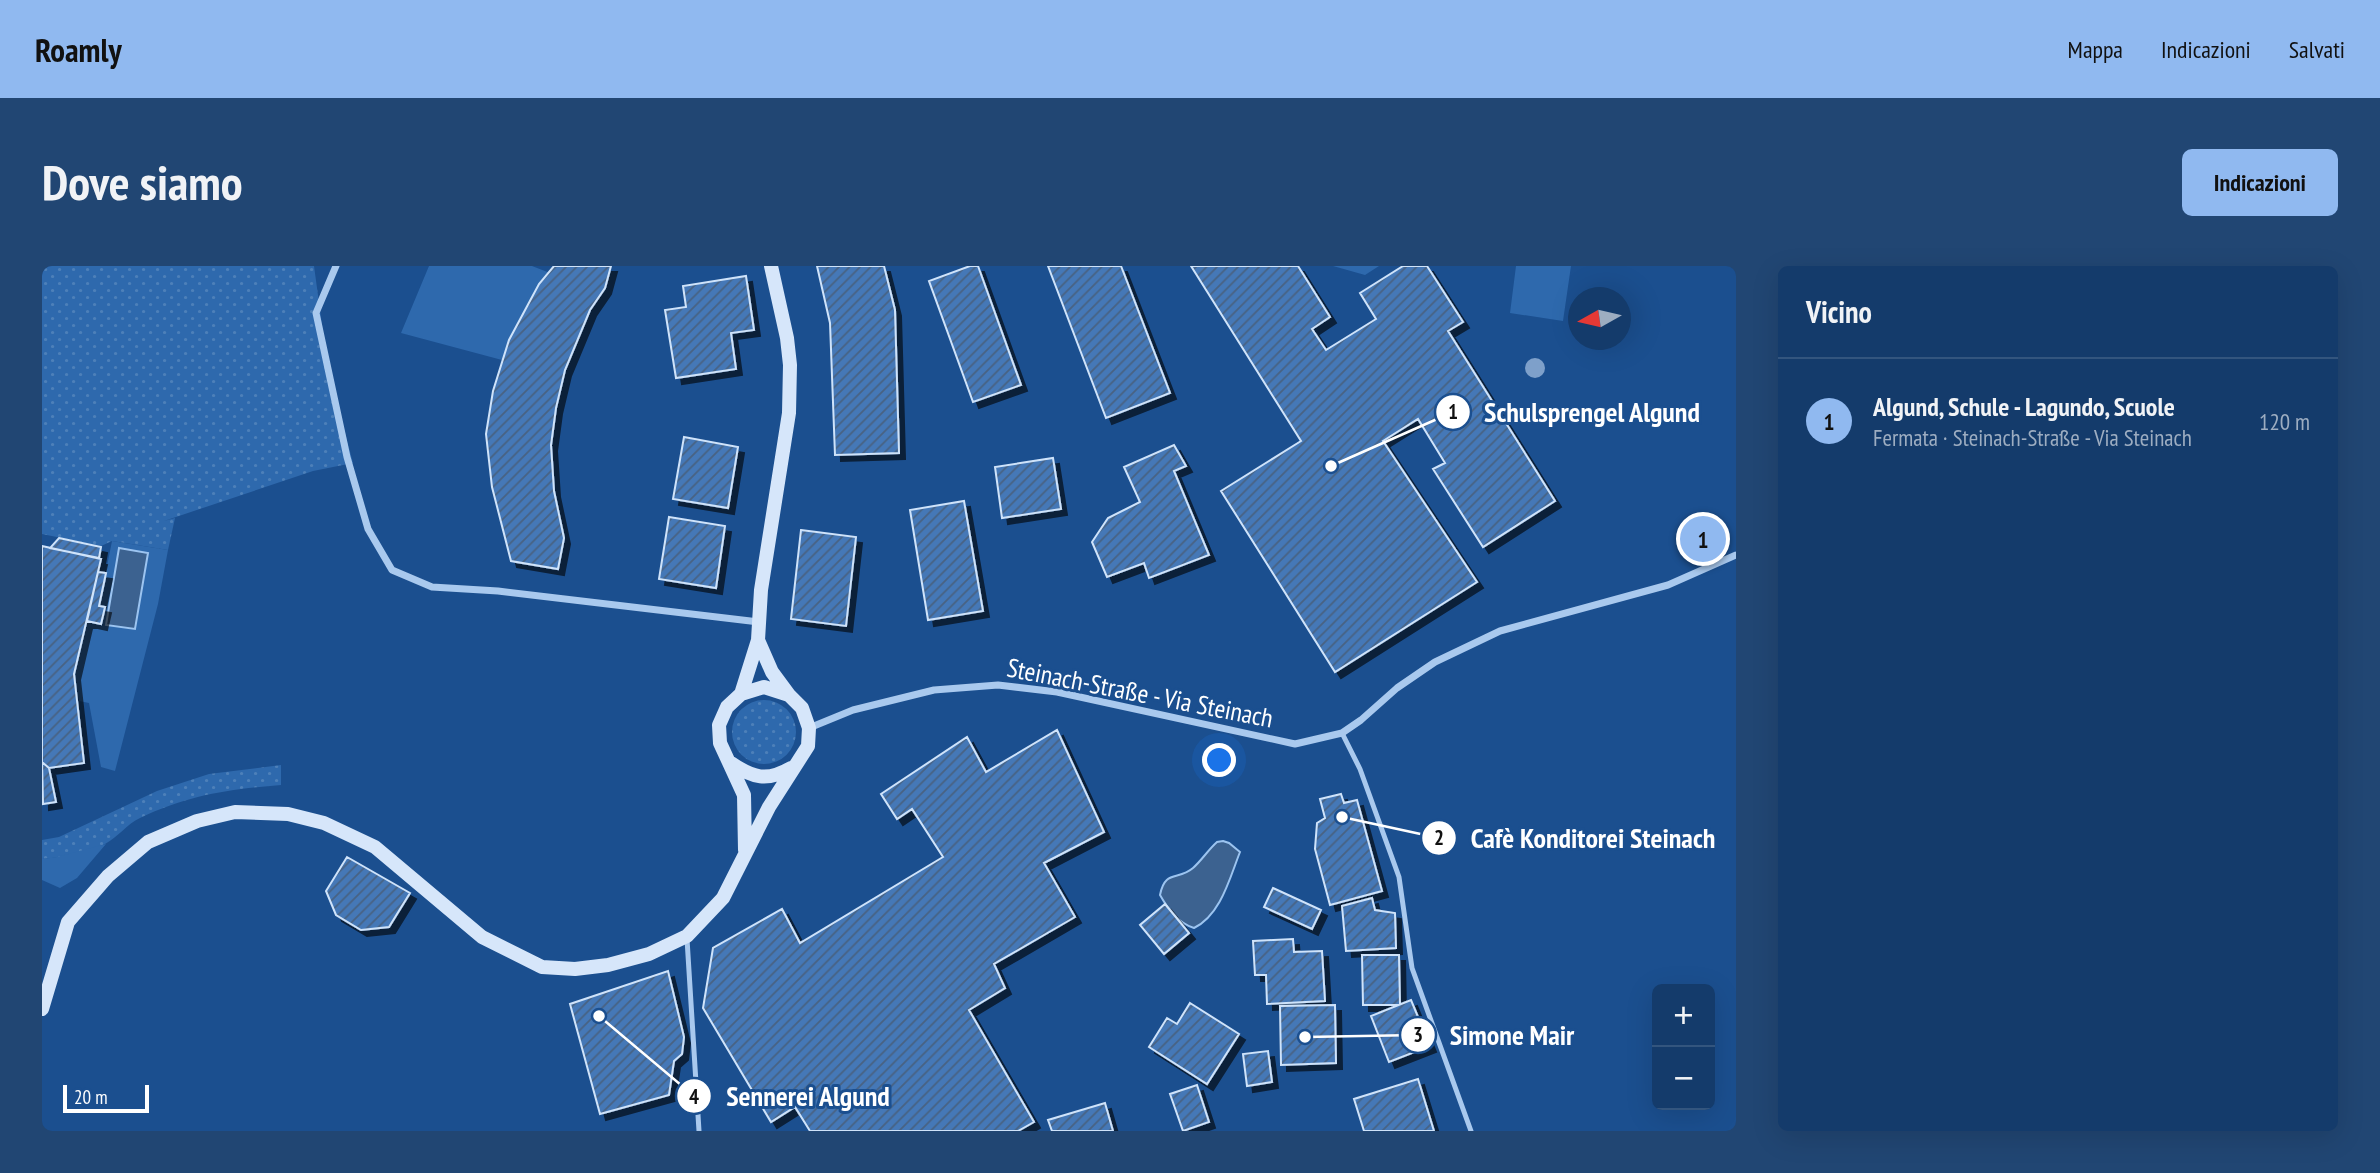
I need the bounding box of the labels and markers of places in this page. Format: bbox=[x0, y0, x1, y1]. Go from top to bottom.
callout: Schulsprengel Algund bbox=[1435, 387, 1715, 436]
pin: 1 bbox=[1680, 513, 1726, 565]
callout: Cafè Konditorei Steinach bbox=[1421, 813, 1729, 862]
callout: Simone Mair bbox=[1401, 1011, 1588, 1060]
callout: Sennerei Algund bbox=[677, 1072, 904, 1121]

